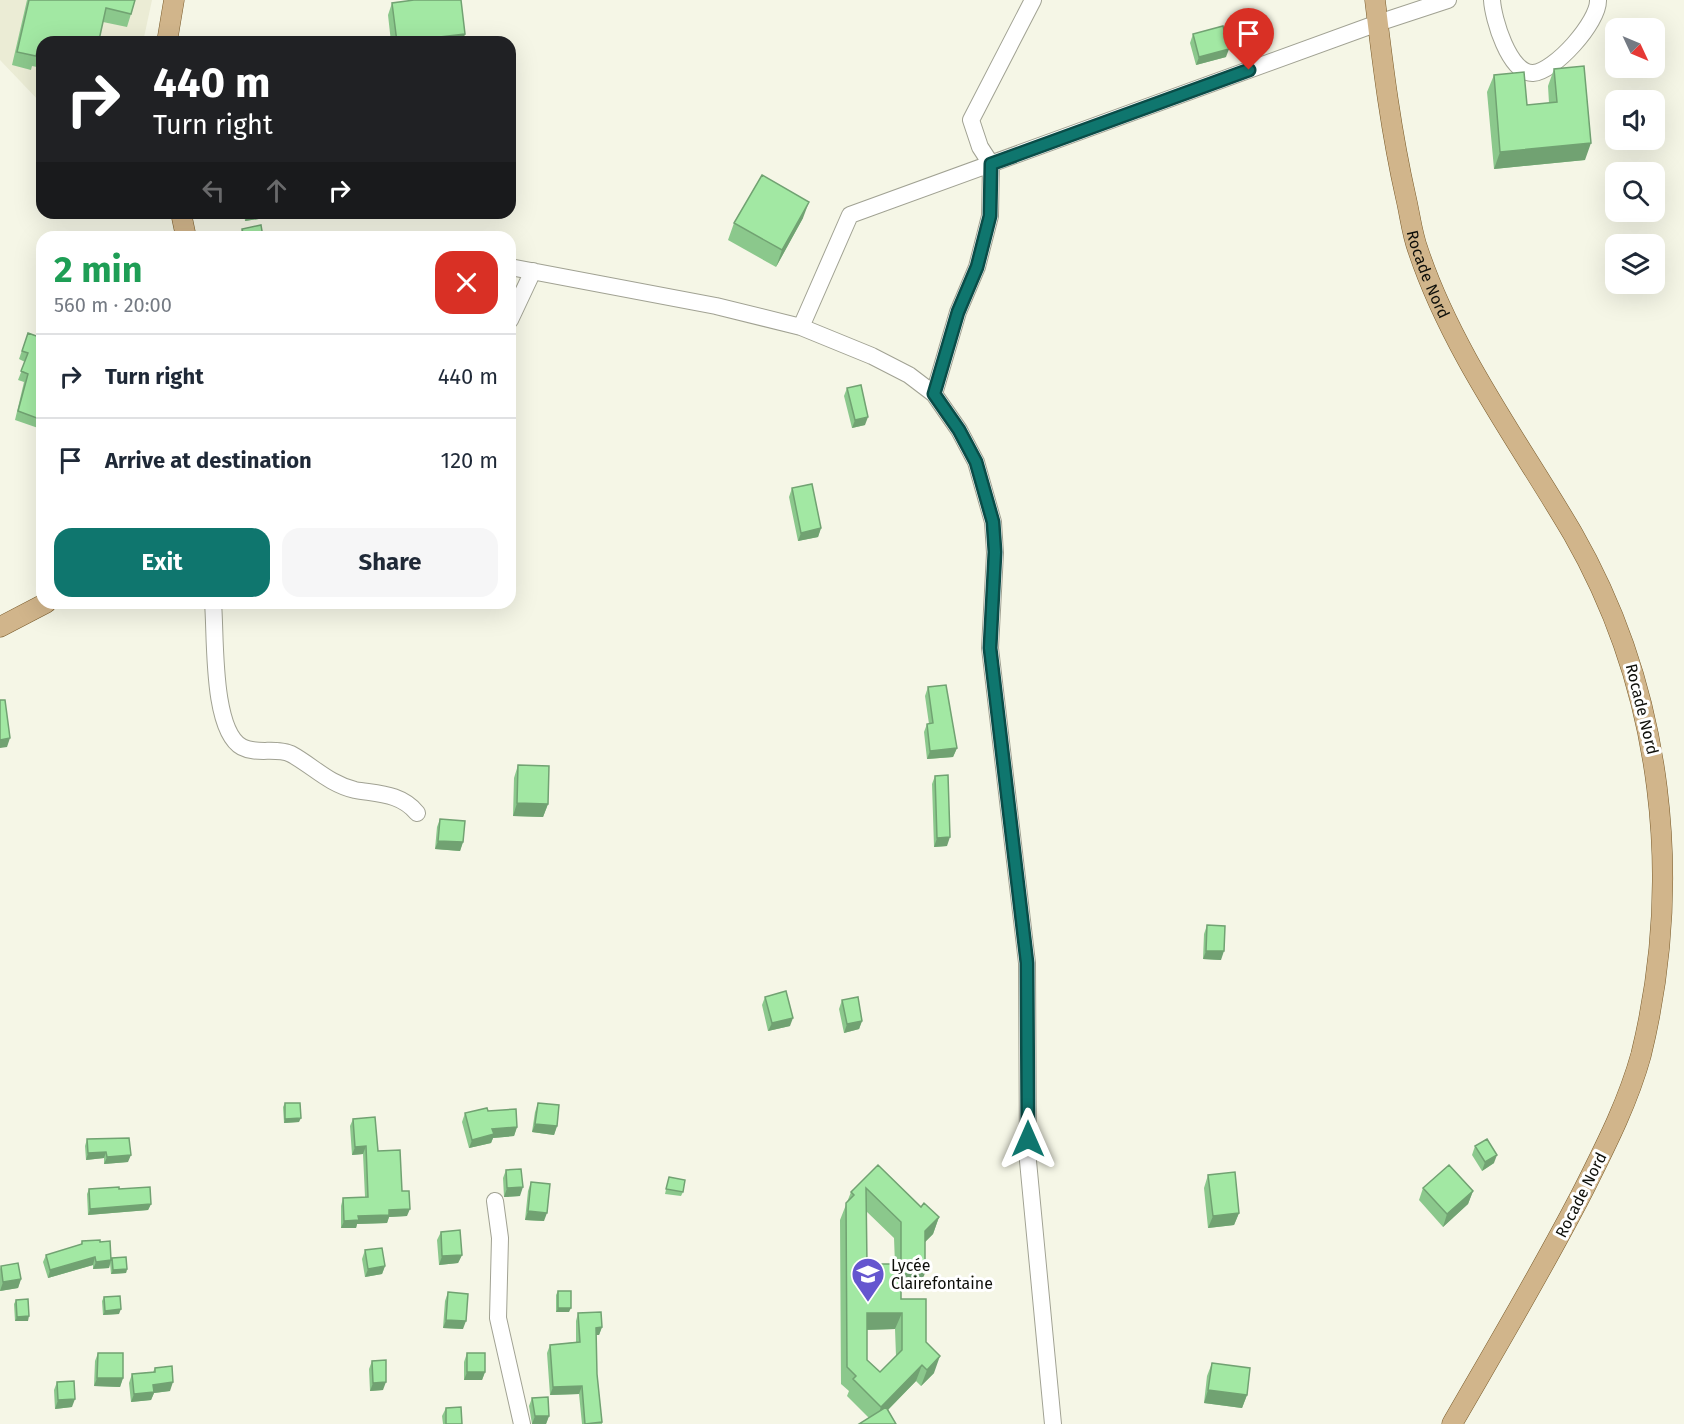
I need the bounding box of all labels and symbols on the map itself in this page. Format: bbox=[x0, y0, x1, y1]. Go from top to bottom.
pin bbox=[1223, 8, 1274, 70]
north arrow bbox=[1605, 18, 1665, 78]
street label: Rocade Nord bbox=[1403, 228, 1454, 321]
street label: Rocade Nord bbox=[1622, 662, 1662, 756]
position arrow bbox=[996, 1107, 1060, 1171]
street label: Rocade Nord bbox=[1551, 1149, 1611, 1241]
school or university icon: Lycée Clairefontaine bbox=[850, 1256, 886, 1303]
place label: Lycée Clairefontaine bbox=[891, 1256, 993, 1293]

